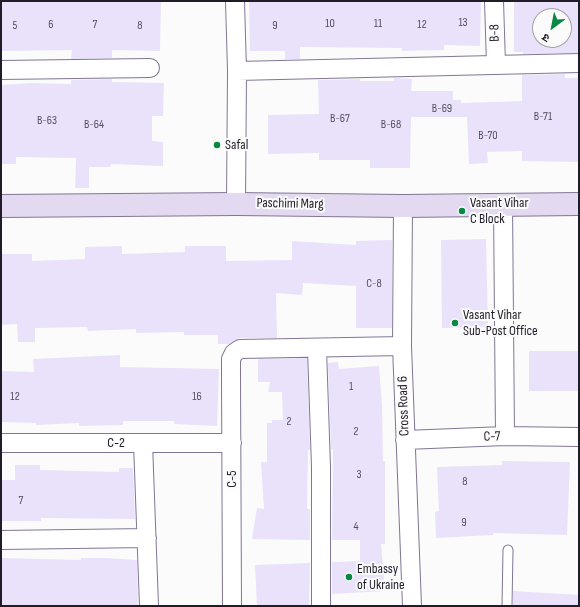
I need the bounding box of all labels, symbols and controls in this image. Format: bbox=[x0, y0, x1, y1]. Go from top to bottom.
north arrow bbox=[532, 8, 572, 48]
house number: 13 bbox=[458, 16, 468, 30]
house number: 10 bbox=[325, 17, 335, 31]
house number: 11 bbox=[374, 17, 382, 31]
house number: 6 bbox=[48, 18, 54, 32]
house number: 7 bbox=[93, 18, 97, 32]
house number: 12 bbox=[417, 18, 427, 32]
house number: 5 bbox=[13, 19, 17, 33]
house number: 8 bbox=[137, 19, 143, 33]
house number: 9 bbox=[272, 19, 278, 33]
street label: B-8 bbox=[486, 24, 504, 42]
text: उ bbox=[540, 31, 552, 45]
house number: B-69 bbox=[432, 102, 452, 116]
house number: B-71 bbox=[534, 110, 552, 124]
house number: B-67 bbox=[330, 112, 350, 126]
house number: B-63 bbox=[37, 114, 57, 128]
house number: B-64 bbox=[84, 118, 104, 132]
house number: B-68 bbox=[381, 118, 401, 132]
house number: B-70 bbox=[478, 129, 498, 143]
place label: Safal bbox=[225, 137, 248, 153]
marker: Safal bbox=[212, 140, 222, 150]
street label: Paschimi Marg bbox=[256, 195, 324, 213]
place label: Vasant Vihar C Block bbox=[470, 195, 529, 228]
marker: Vasant Vihar C Block bbox=[457, 206, 467, 216]
house number: C-8 bbox=[366, 277, 382, 291]
place label: Vasant Vihar Sub-Post Office bbox=[463, 307, 538, 340]
marker: Vasant Vihar Sub-Post Office bbox=[450, 318, 460, 328]
street label: Cross Road 6 bbox=[395, 376, 413, 436]
house number: 1 bbox=[349, 380, 353, 394]
house number: 12 bbox=[10, 390, 20, 404]
house number: 16 bbox=[192, 390, 202, 404]
house number: 2 bbox=[287, 415, 291, 429]
house number: 2 bbox=[354, 425, 358, 439]
street label: C-7 bbox=[483, 428, 501, 446]
street label: C-2 bbox=[107, 435, 125, 451]
house number: 3 bbox=[356, 468, 362, 482]
street label: C-5 bbox=[224, 470, 240, 488]
house number: 8 bbox=[462, 475, 468, 489]
house number: 7 bbox=[19, 494, 23, 508]
house number: 9 bbox=[461, 516, 467, 530]
house number: 4 bbox=[353, 520, 359, 534]
place label: Embassy of Ukraine bbox=[357, 561, 405, 594]
marker: Embassy of Ukraine bbox=[344, 572, 354, 582]

